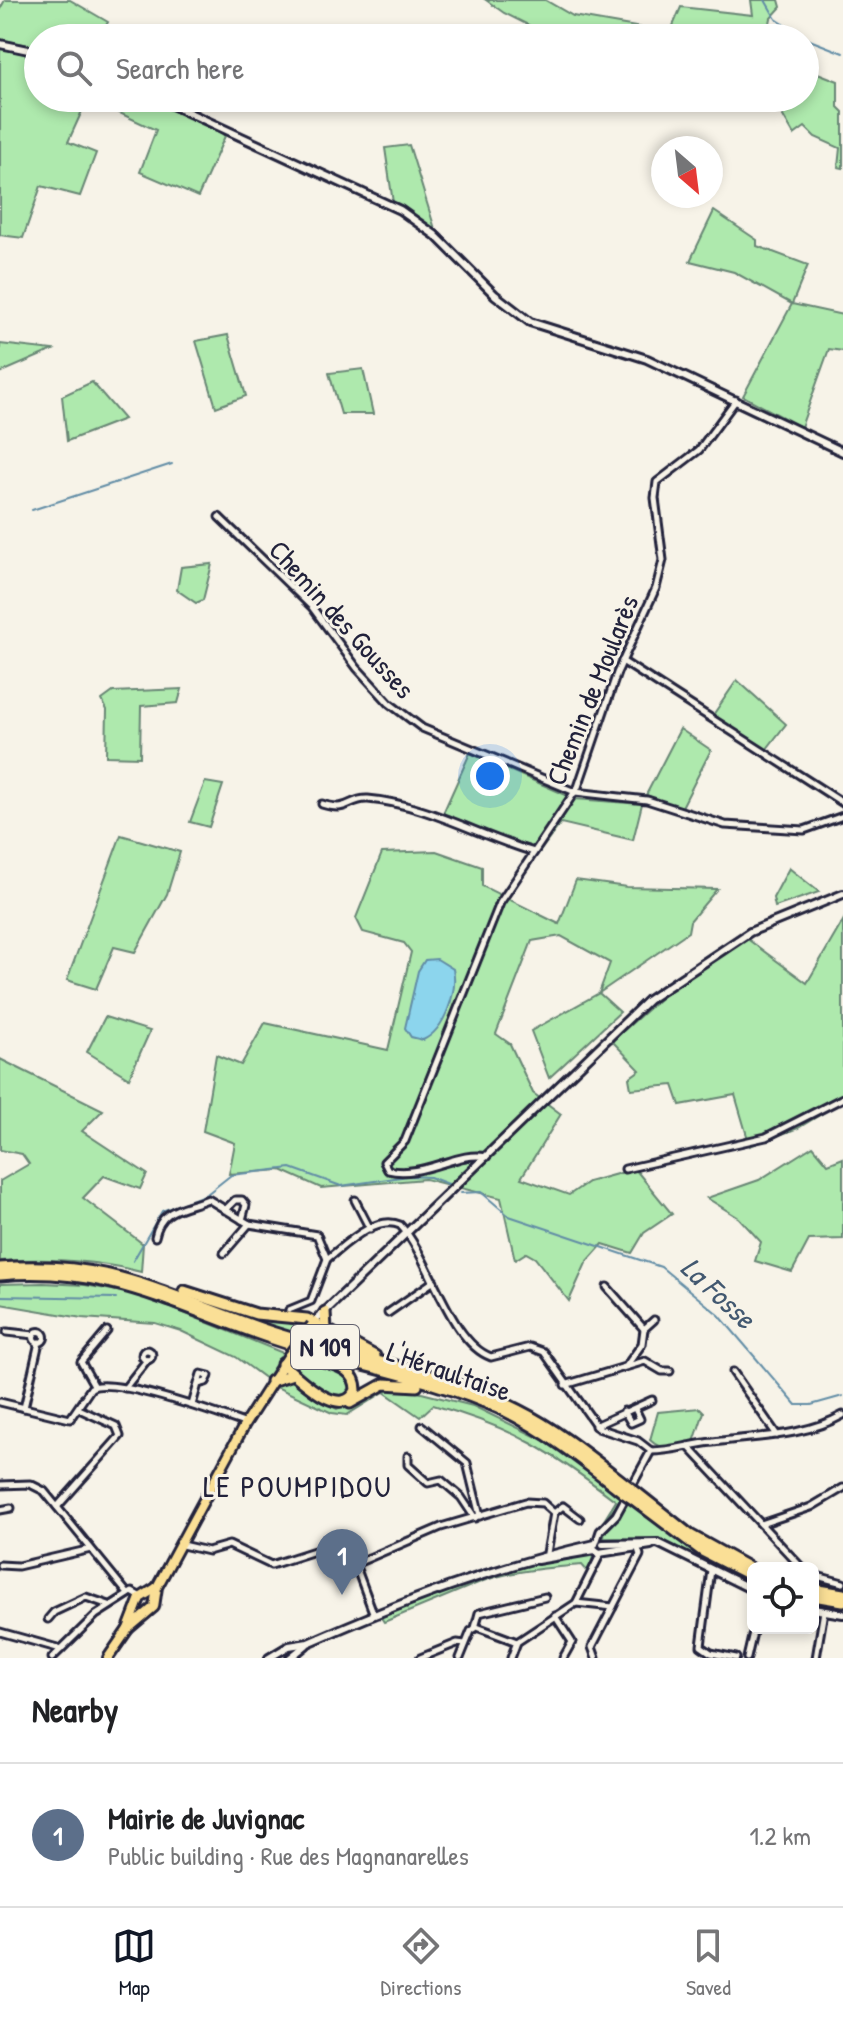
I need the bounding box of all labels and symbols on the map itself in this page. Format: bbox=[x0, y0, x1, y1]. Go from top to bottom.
north arrow bbox=[651, 136, 723, 208]
street label: Chemin des Gousses bbox=[261, 531, 423, 707]
street label: Chemin de Moularès bbox=[537, 589, 647, 791]
your location bbox=[470, 756, 510, 796]
water label: La Fosse bbox=[673, 1248, 765, 1338]
road number: N 109 bbox=[291, 1325, 359, 1369]
street label: L'Héraultaise bbox=[382, 1332, 516, 1410]
district label: LE POUMPIDOU bbox=[203, 1466, 393, 1506]
pin: 1 bbox=[316, 1529, 368, 1595]

